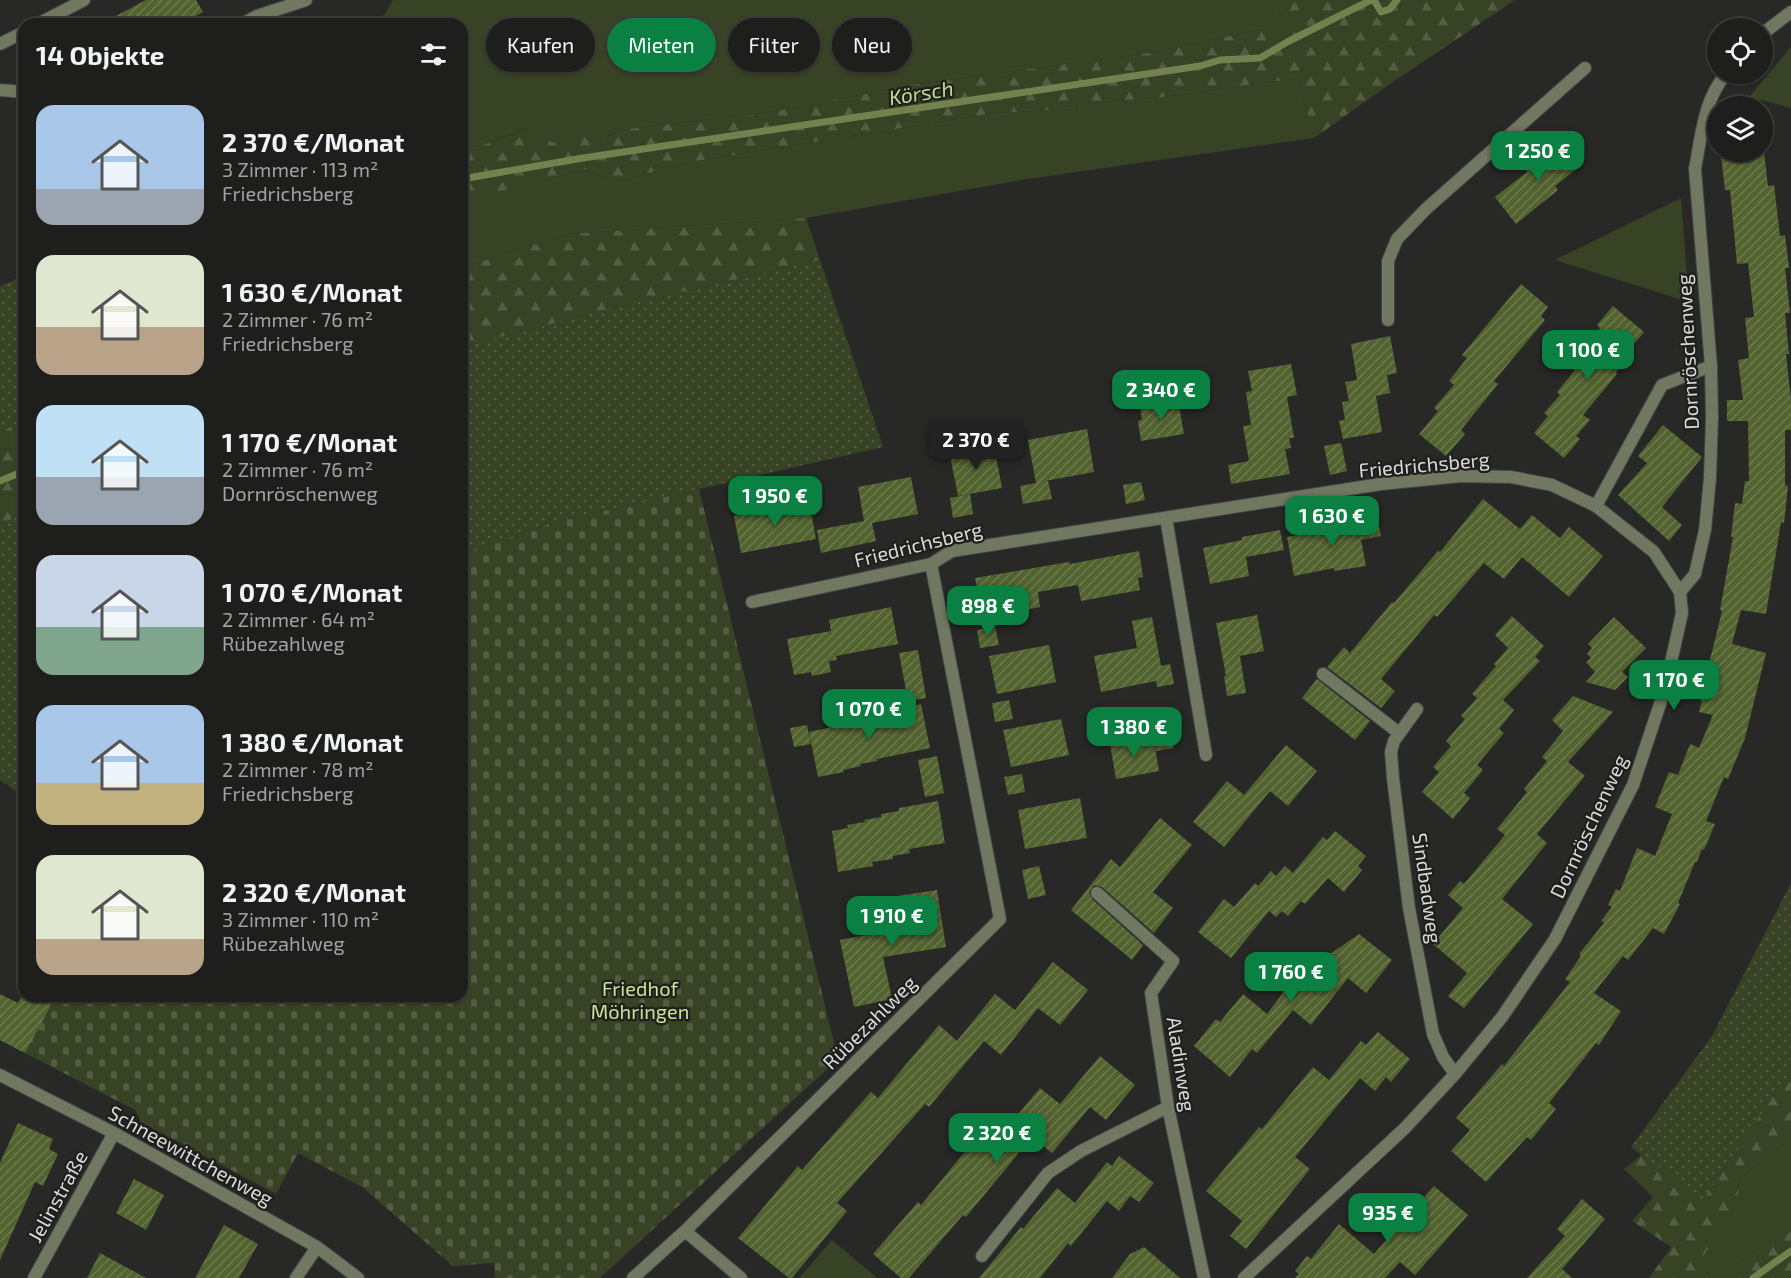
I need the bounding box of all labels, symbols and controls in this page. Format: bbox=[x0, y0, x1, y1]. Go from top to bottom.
chip: Kaufen bbox=[486, 18, 595, 72]
chip: Mieten bbox=[607, 18, 716, 72]
chip: Filter bbox=[728, 18, 820, 72]
chip: Neu bbox=[832, 18, 912, 72]
map controls bbox=[1707, 18, 1773, 162]
button: locate bbox=[1707, 18, 1773, 84]
icon: filters bbox=[417, 38, 450, 71]
text: 14 Objekte bbox=[36, 39, 164, 70]
water label: Körsch bbox=[887, 75, 955, 109]
button: layers bbox=[1707, 96, 1773, 162]
text: 2 370 €/Monat bbox=[222, 126, 405, 157]
icon: home bbox=[84, 129, 156, 201]
pin: 1 250 € bbox=[1483, 131, 1593, 182]
text: 1 250 € bbox=[1505, 138, 1571, 162]
text: 3 Zimmer · 113 m² bbox=[222, 157, 378, 181]
text: Friedrichsberg bbox=[222, 181, 353, 205]
street label: Dornröschenweg bbox=[1671, 274, 1703, 430]
text: 1 630 €/Monat bbox=[222, 276, 402, 307]
icon: home bbox=[84, 279, 156, 351]
text: 2 Zimmer · 76 m² bbox=[222, 307, 373, 331]
pin: 1 100 € bbox=[1533, 330, 1643, 381]
text: Friedrichsberg bbox=[222, 331, 353, 355]
text: 1 100 € bbox=[1556, 337, 1620, 361]
pin: 2 340 € bbox=[1106, 370, 1216, 421]
text: 2 340 € bbox=[1126, 377, 1196, 401]
pin: 2 370 € bbox=[921, 420, 1031, 471]
text: 1 170 €/Monat bbox=[222, 426, 397, 457]
text: 2 370 € bbox=[942, 427, 1010, 451]
icon: home bbox=[84, 429, 156, 501]
street label: Friedrichsberg bbox=[1358, 446, 1490, 482]
text: 2 Zimmer · 76 m² bbox=[222, 457, 373, 481]
pin: 1 950 € bbox=[720, 476, 830, 527]
text: Dornröschenweg bbox=[222, 481, 378, 505]
text: 1 950 € bbox=[742, 483, 808, 507]
pin: 1 630 € bbox=[1277, 496, 1387, 547]
text: 1 630 € bbox=[1299, 503, 1365, 527]
street label: Friedrichsberg bbox=[851, 516, 985, 572]
text: 1 070 €/Monat bbox=[222, 576, 402, 607]
icon: home bbox=[84, 579, 156, 651]
pin: 898 € bbox=[946, 586, 1030, 637]
text: 898 € bbox=[961, 593, 1015, 617]
text: 2 Zimmer · 64 m² bbox=[222, 607, 375, 631]
text: Rübezahlweg bbox=[222, 631, 345, 655]
pin: 1 170 € bbox=[1619, 660, 1729, 711]
text: 1 170 € bbox=[1643, 667, 1705, 691]
pin: 1 070 € bbox=[814, 689, 924, 740]
text: 1 070 € bbox=[836, 696, 902, 720]
pin: 1 380 € bbox=[1079, 707, 1189, 758]
text: 1 380 € bbox=[1101, 714, 1167, 738]
text: 1 380 €/Monat bbox=[222, 726, 403, 757]
icon: home bbox=[84, 729, 156, 801]
street label: Dornröschenweg bbox=[1544, 750, 1632, 902]
text: 2 Zimmer · 78 m² bbox=[222, 757, 374, 781]
text: Friedrichsberg bbox=[222, 781, 353, 805]
street label: Sindbadweg bbox=[1408, 831, 1448, 945]
text: 2 320 €/Monat bbox=[222, 876, 406, 907]
icon: home bbox=[84, 879, 156, 951]
pin: 1 910 € bbox=[837, 896, 947, 947]
text: 1 910 € bbox=[860, 903, 924, 927]
text: 3 Zimmer · 110 m² bbox=[222, 907, 379, 931]
text: Rübezahlweg bbox=[222, 931, 345, 955]
pin: 1 760 € bbox=[1236, 952, 1346, 1003]
text: 1 760 € bbox=[1258, 959, 1324, 983]
street label: Rübezahlweg bbox=[817, 970, 921, 1074]
park label: Friedhof Möhringen bbox=[591, 976, 689, 1023]
street label: Aladinweg bbox=[1163, 1015, 1201, 1113]
street label: Schneewittchenweg bbox=[105, 1100, 277, 1210]
pin: 2 320 € bbox=[942, 1113, 1052, 1164]
text: 2 320 € bbox=[963, 1120, 1031, 1144]
street label: Jelinstraße bbox=[22, 1146, 92, 1246]
pin: 935 € bbox=[1346, 1193, 1430, 1244]
text: 935 € bbox=[1362, 1200, 1414, 1224]

